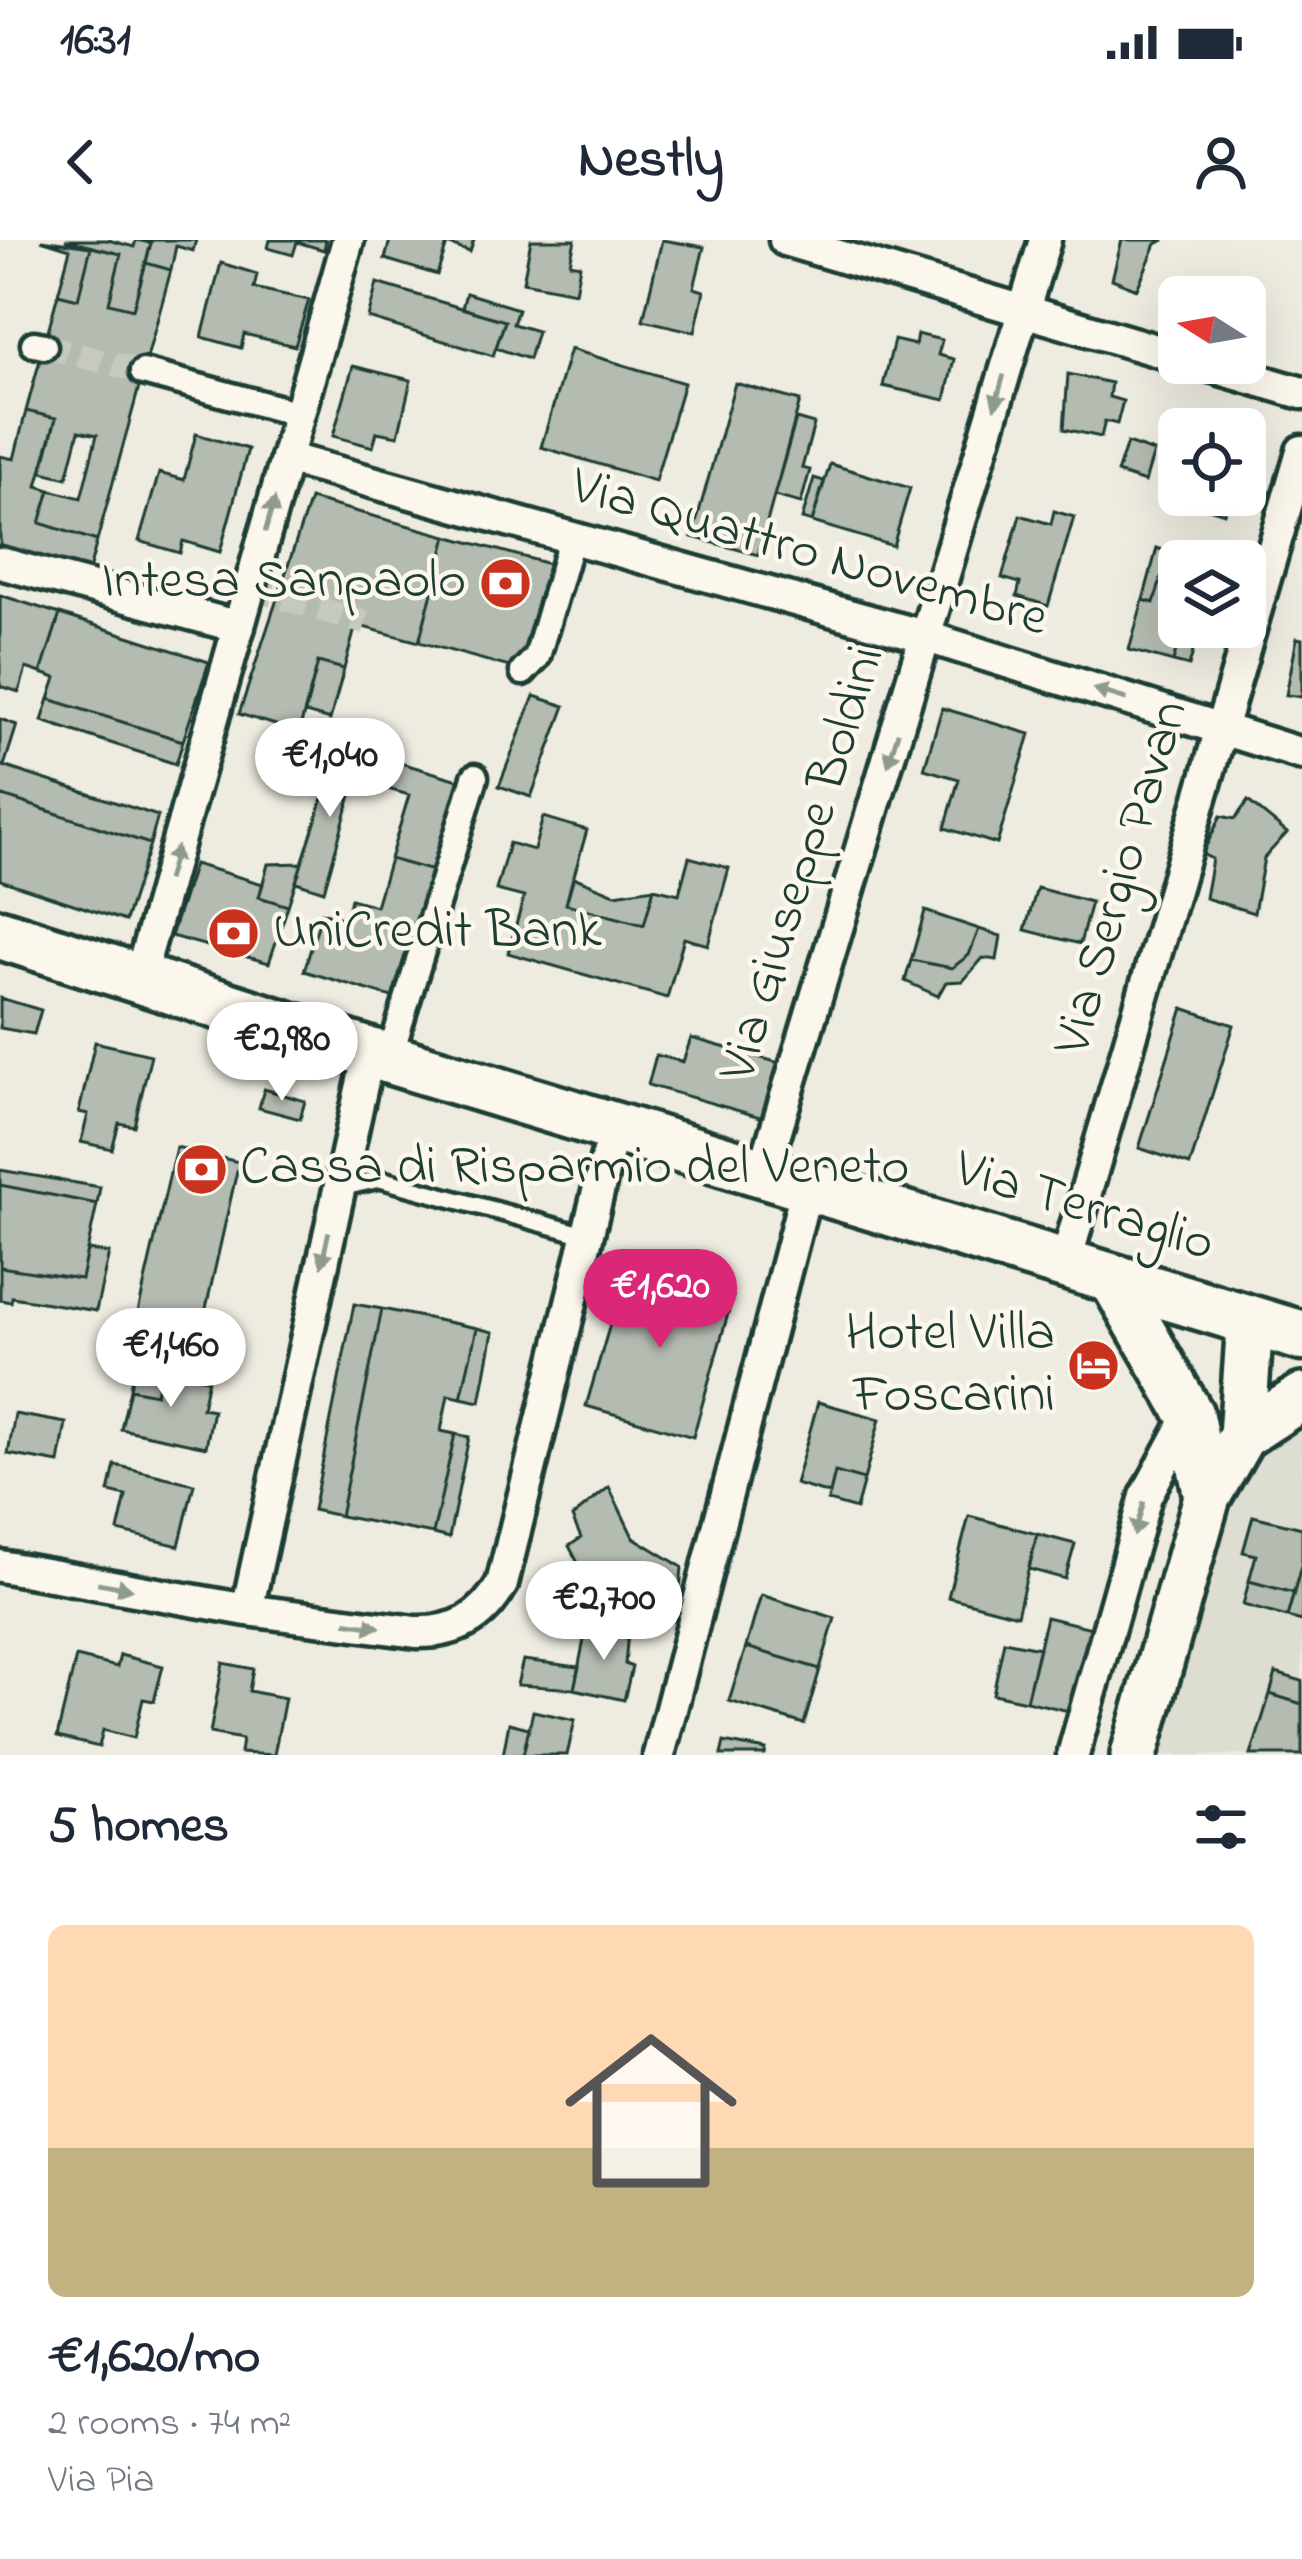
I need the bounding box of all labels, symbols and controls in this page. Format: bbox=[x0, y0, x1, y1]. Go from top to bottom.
text: 16:31 bbox=[60, 9, 131, 75]
text: Nestly bbox=[578, 123, 724, 201]
icon: back bbox=[48, 129, 114, 195]
icon: person bbox=[1188, 129, 1254, 195]
north arrow bbox=[1158, 276, 1266, 384]
map controls bbox=[1158, 276, 1266, 648]
one-way arrow bbox=[988, 374, 1007, 411]
button: locate bbox=[1158, 408, 1266, 516]
street label: Via Quattro Novembre bbox=[561, 448, 1057, 660]
one-way arrow bbox=[262, 496, 281, 533]
button: layers bbox=[1158, 540, 1266, 648]
place label: Intesa Sanpaolo bbox=[102, 544, 466, 622]
bank icon: Intesa Sanpaolo bbox=[477, 555, 533, 611]
street label: Via Giuseppe Boldini bbox=[700, 637, 907, 1092]
one-way arrow bbox=[1091, 684, 1128, 703]
street label: Via Sergio Pavan bbox=[1035, 692, 1212, 1066]
pin: €1,040 bbox=[232, 718, 428, 820]
text: €1,040 bbox=[282, 728, 378, 785]
one-way arrow bbox=[883, 731, 901, 768]
one-way arrow bbox=[163, 844, 182, 881]
place label: UniCredit Bank bbox=[273, 894, 602, 972]
bank icon: UniCredit Bank bbox=[206, 905, 262, 961]
pin: €2,980 bbox=[184, 1002, 380, 1104]
text: €2,980 bbox=[234, 1012, 330, 1069]
place label: Cassa di Risparmio del Veneto bbox=[240, 1130, 909, 1208]
street label: Via Terraglio bbox=[944, 1131, 1223, 1285]
bank icon: Cassa di Risparmio del Veneto bbox=[173, 1141, 229, 1197]
one-way arrow bbox=[315, 1230, 334, 1268]
pin: €1,620 bbox=[562, 1249, 758, 1351]
text: €1,620 bbox=[610, 1259, 710, 1316]
place label: Hotel Villa Foscarini bbox=[846, 1296, 1055, 1436]
pin: €1,460 bbox=[73, 1308, 269, 1410]
text: €1,460 bbox=[123, 1318, 219, 1375]
hotel icon: Hotel Villa Foscarini bbox=[1066, 1338, 1122, 1394]
one-way arrow bbox=[1129, 1501, 1147, 1538]
pin: €2,700 bbox=[506, 1561, 702, 1663]
text: €2,700 bbox=[552, 1571, 656, 1628]
one-way arrow bbox=[97, 1578, 135, 1596]
one-way arrow bbox=[345, 1616, 382, 1635]
text: 5 homes bbox=[48, 1790, 229, 1865]
icon: filters bbox=[1188, 1794, 1254, 1860]
icon: home bbox=[543, 2003, 759, 2219]
text: €1,620/mo bbox=[48, 2321, 260, 2396]
text: 2 rooms · 74 m² bbox=[48, 2396, 291, 2453]
text: Via Pia bbox=[48, 2453, 154, 2510]

